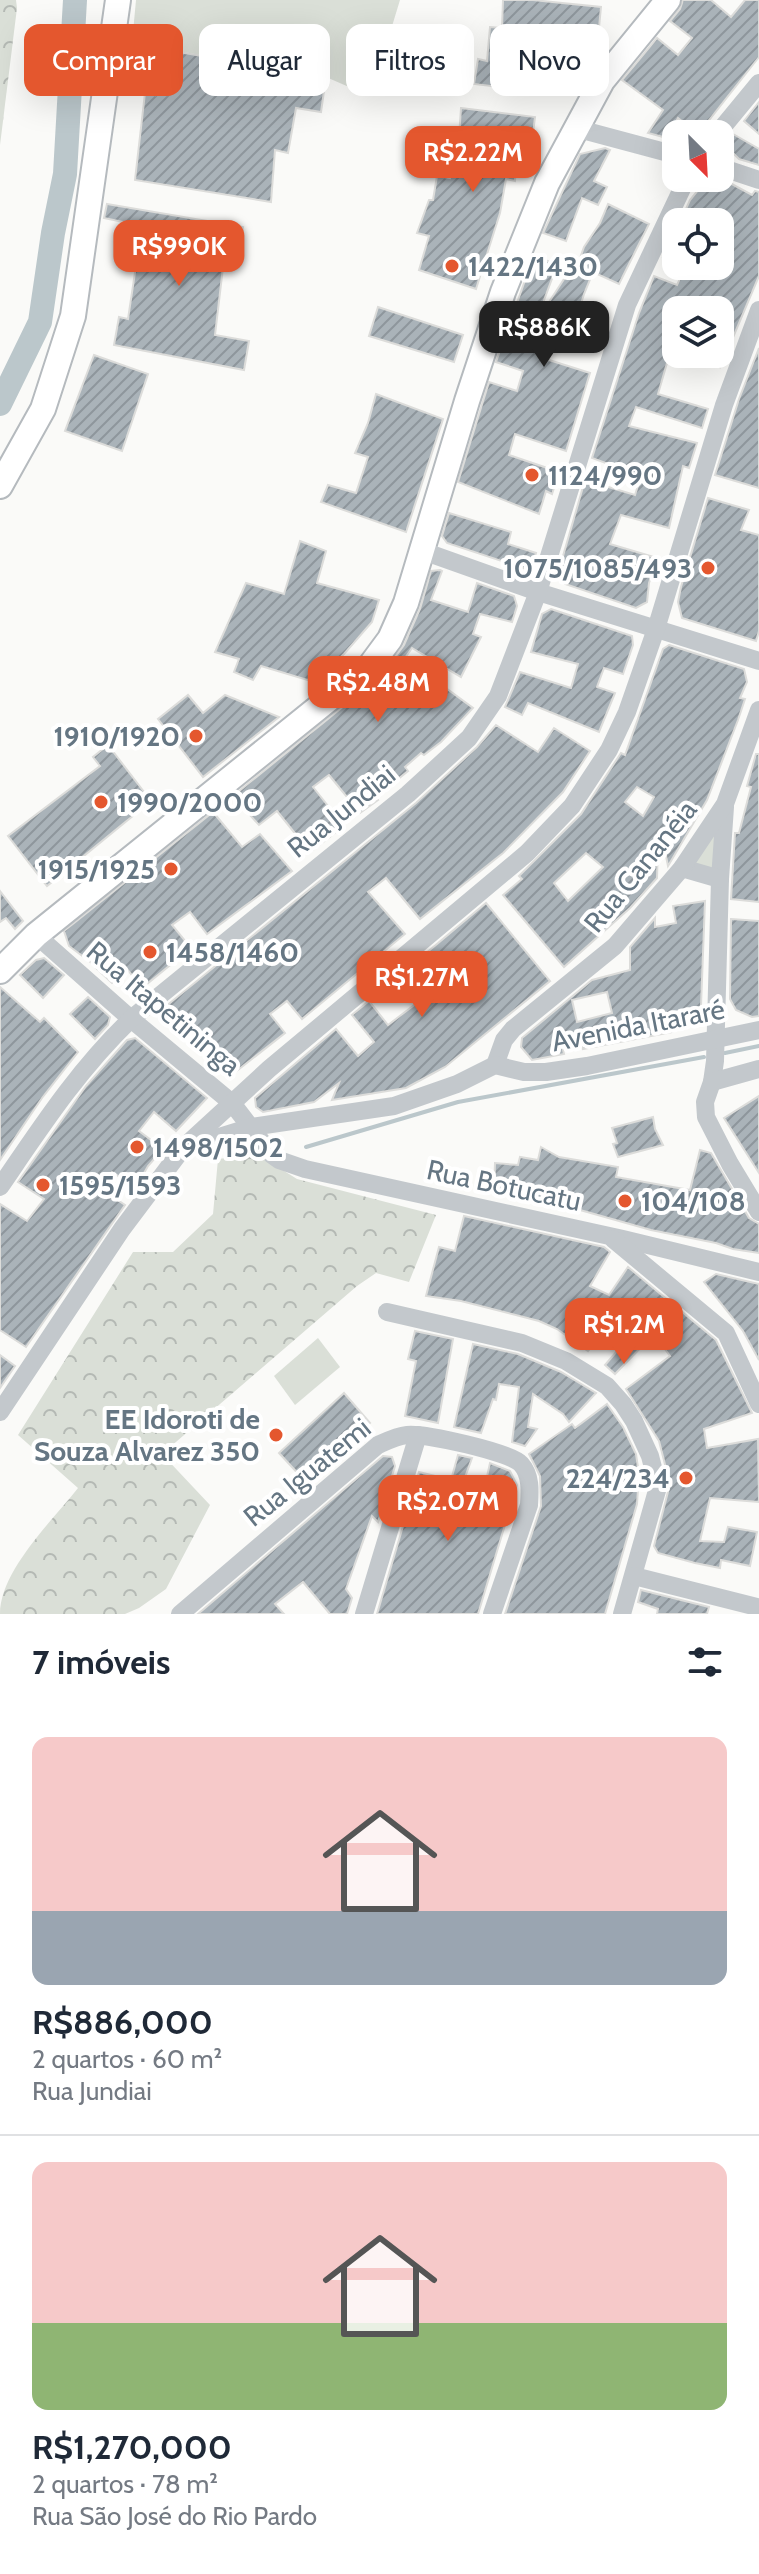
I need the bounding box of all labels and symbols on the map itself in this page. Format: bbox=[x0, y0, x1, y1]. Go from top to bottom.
north arrow bbox=[662, 120, 734, 192]
pin: R$2.22M bbox=[399, 126, 547, 194]
pin: R$990K bbox=[114, 220, 244, 288]
place label: 1422/1430 bbox=[468, 249, 598, 283]
marker: 1422/1430 bbox=[443, 257, 461, 275]
pin: R$886K bbox=[479, 301, 609, 369]
place label: 1124/990 bbox=[548, 458, 662, 492]
marker: 1124/990 bbox=[523, 466, 541, 484]
place label: 1075/1085/493 bbox=[503, 551, 692, 585]
marker: 1075/1085/493 bbox=[699, 559, 717, 577]
pin: R$2.48M bbox=[304, 656, 452, 724]
place label: 1910/1920 bbox=[53, 719, 180, 753]
marker: 1910/1920 bbox=[187, 727, 205, 745]
street label: Rua Jundiai bbox=[280, 757, 402, 865]
place label: 1990/2000 bbox=[117, 785, 262, 819]
marker: 1990/2000 bbox=[92, 793, 110, 811]
street label: Rua Cananéia bbox=[576, 793, 704, 939]
place label: 1915/1925 bbox=[38, 852, 155, 886]
marker: 1915/1925 bbox=[162, 860, 180, 878]
street label: Rua Itapetininga bbox=[80, 934, 248, 1083]
place label: 1458/1460 bbox=[166, 935, 299, 969]
marker: 1458/1460 bbox=[141, 943, 159, 961]
pin: R$1.27M bbox=[348, 951, 496, 1019]
street label: Avenida Itararé bbox=[549, 992, 727, 1058]
place label: 1498/1502 bbox=[153, 1130, 283, 1164]
marker: 1498/1502 bbox=[128, 1138, 146, 1156]
street label: Rua Botucatu bbox=[424, 1152, 584, 1218]
place label: 1595/1593 bbox=[59, 1168, 181, 1202]
marker: 1595/1593 bbox=[34, 1176, 52, 1194]
place label: 104/108 bbox=[641, 1184, 746, 1218]
marker: 104/108 bbox=[616, 1192, 634, 1210]
pin: R$1.2M bbox=[559, 1298, 689, 1366]
place label: EE Idoroti de Souza Alvarez 350 bbox=[34, 1402, 260, 1468]
street label: Rua Iguatemi bbox=[237, 1410, 377, 1534]
marker: EE Idoroti de Souza Alvarez 350 bbox=[267, 1426, 285, 1444]
place label: 224/234 bbox=[566, 1461, 670, 1495]
marker: 224/234 bbox=[677, 1469, 695, 1487]
pin: R$2.07M bbox=[374, 1475, 522, 1543]

